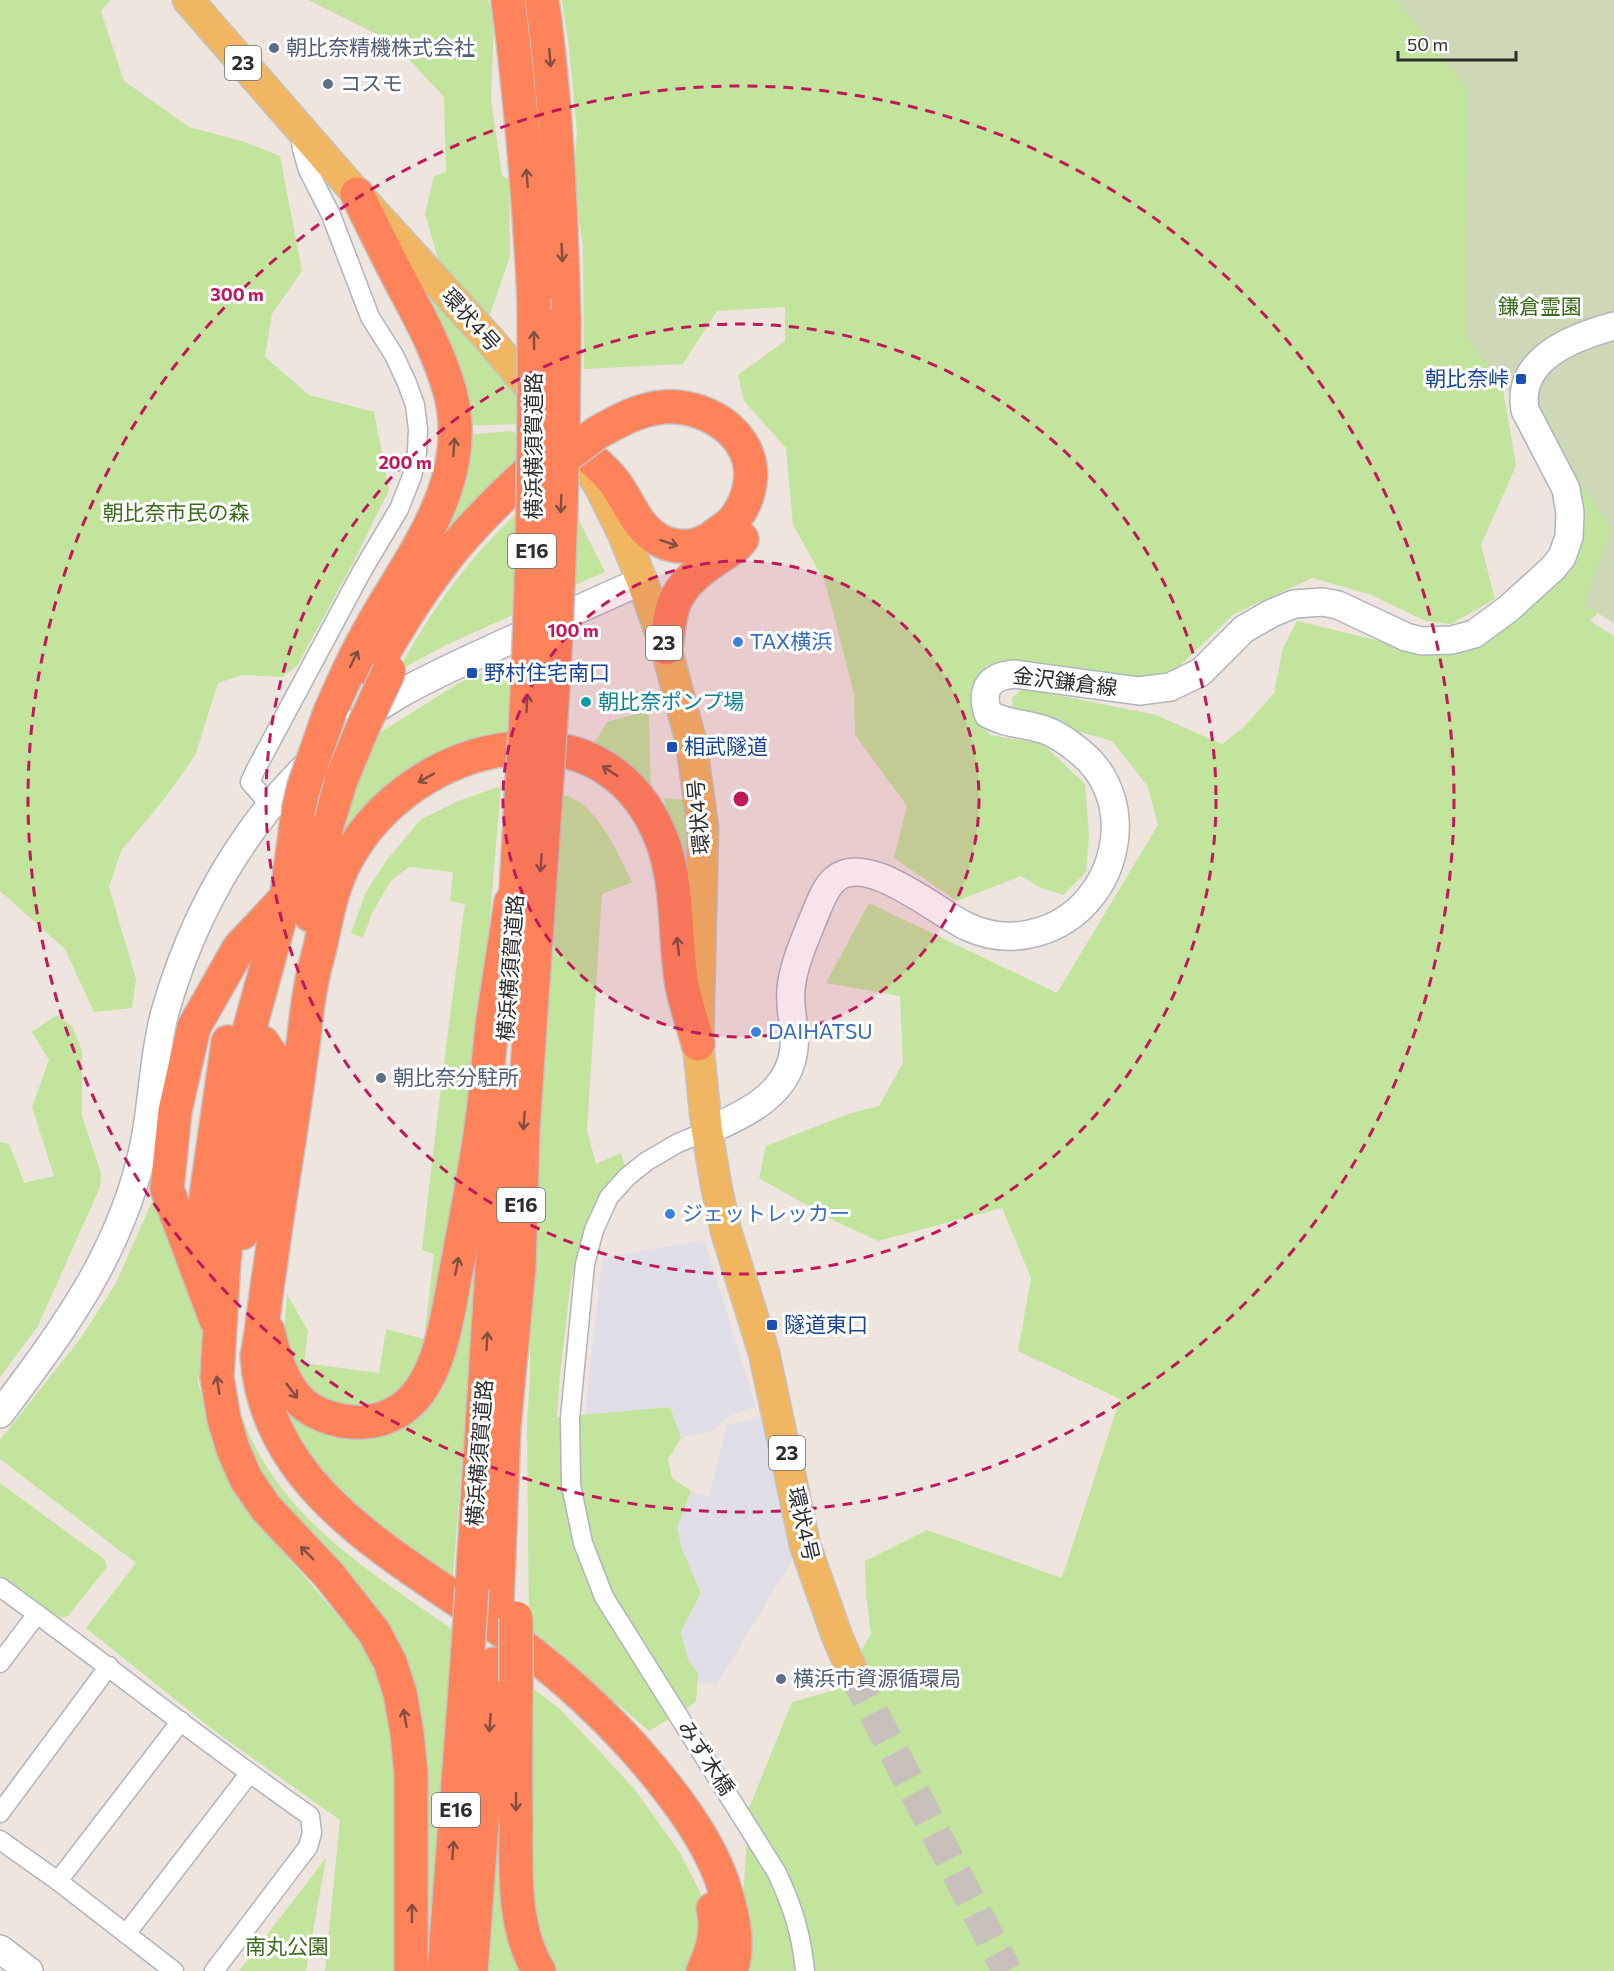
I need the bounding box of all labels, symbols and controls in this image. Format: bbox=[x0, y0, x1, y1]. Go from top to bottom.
scale bar bbox=[1398, 24, 1516, 62]
text: 50 m bbox=[1407, 33, 1448, 55]
place label: 朝比奈精機株式会社 bbox=[286, 34, 475, 59]
marker: 朝比奈精機株式会社 bbox=[267, 41, 281, 55]
road number: 23 bbox=[225, 46, 261, 80]
one-way arrow bbox=[545, 48, 556, 67]
place label: コスモ bbox=[340, 70, 403, 95]
marker: コスモ bbox=[321, 77, 335, 91]
one-way arrow bbox=[522, 169, 533, 189]
one-way arrow bbox=[557, 242, 568, 262]
text: 300 m bbox=[210, 283, 264, 305]
street label: 環状4号 bbox=[438, 283, 507, 355]
park label: 鎌倉霊園 bbox=[1498, 293, 1582, 318]
one-way arrow bbox=[528, 330, 540, 350]
place label: 朝比奈峠 bbox=[1425, 365, 1509, 390]
marker: 朝比奈峠 bbox=[1514, 372, 1528, 386]
street label: 横浜横須賀道路 bbox=[520, 373, 545, 520]
one-way arrow bbox=[449, 437, 460, 457]
text: 200 m bbox=[378, 451, 432, 473]
one-way arrow bbox=[556, 493, 567, 513]
park label: 朝比奈市民の森 bbox=[103, 499, 250, 524]
road number: E16 bbox=[508, 534, 556, 568]
one-way arrow bbox=[659, 538, 678, 549]
text: 100 m bbox=[547, 619, 599, 641]
road number: 23 bbox=[646, 626, 682, 660]
place label: TAX横浜 bbox=[750, 628, 832, 653]
marker: TAX横浜 bbox=[731, 635, 745, 649]
one-way arrow bbox=[349, 650, 361, 668]
place label: 野村住宅南口 bbox=[484, 659, 610, 684]
street label: 金沢鎌倉線 bbox=[1012, 662, 1119, 699]
marker: 野村住宅南口 bbox=[465, 666, 479, 680]
place label: 朝比奈ポンプ場 bbox=[598, 688, 744, 713]
one-way arrow bbox=[522, 693, 533, 713]
marker: 朝比奈ポンプ場 bbox=[579, 695, 593, 709]
place label: 相武隧道 bbox=[684, 733, 768, 758]
marker: 相武隧道 bbox=[665, 740, 679, 754]
one-way arrow bbox=[602, 765, 618, 777]
one-way arrow bbox=[418, 772, 435, 784]
street label: 環状4号 bbox=[682, 778, 713, 856]
centre of rings bbox=[731, 789, 751, 809]
one-way arrow bbox=[536, 853, 547, 873]
street label: 横浜横須賀道路 bbox=[492, 894, 527, 1042]
one-way arrow bbox=[672, 936, 683, 956]
place label: DAIHATSU bbox=[768, 1018, 873, 1043]
marker: DAIHATSU bbox=[749, 1025, 763, 1039]
place label: 朝比奈分駐所 bbox=[393, 1064, 519, 1089]
marker: 朝比奈分駐所 bbox=[374, 1071, 388, 1085]
one-way arrow bbox=[518, 1110, 529, 1130]
road number: E16 bbox=[497, 1188, 545, 1222]
place label: ジェットレッカー bbox=[682, 1200, 850, 1225]
marker: ジェットレッカー bbox=[663, 1207, 677, 1221]
one-way arrow bbox=[452, 1257, 463, 1277]
place label: 隧道東口 bbox=[784, 1311, 868, 1336]
marker: 隧道東口 bbox=[765, 1318, 779, 1332]
one-way arrow bbox=[482, 1332, 493, 1352]
one-way arrow bbox=[213, 1376, 224, 1396]
street label: 横浜横須賀道路 bbox=[461, 1379, 496, 1527]
one-way arrow bbox=[286, 1383, 299, 1399]
road number: 23 bbox=[769, 1436, 805, 1470]
street label: 環状4号 bbox=[784, 1484, 825, 1563]
one-way arrow bbox=[300, 1546, 315, 1561]
place label: 横浜市資源循環局 bbox=[793, 1665, 961, 1690]
marker: 横浜市資源循環局 bbox=[774, 1672, 788, 1686]
one-way arrow bbox=[399, 1709, 410, 1728]
one-way arrow bbox=[484, 1712, 495, 1732]
street label: みず木橋 bbox=[674, 1715, 741, 1799]
one-way arrow bbox=[510, 1792, 522, 1812]
road number: E16 bbox=[432, 1793, 480, 1827]
one-way arrow bbox=[448, 1840, 459, 1860]
one-way arrow bbox=[406, 1903, 418, 1923]
park label: 南丸公園 bbox=[245, 1933, 329, 1958]

